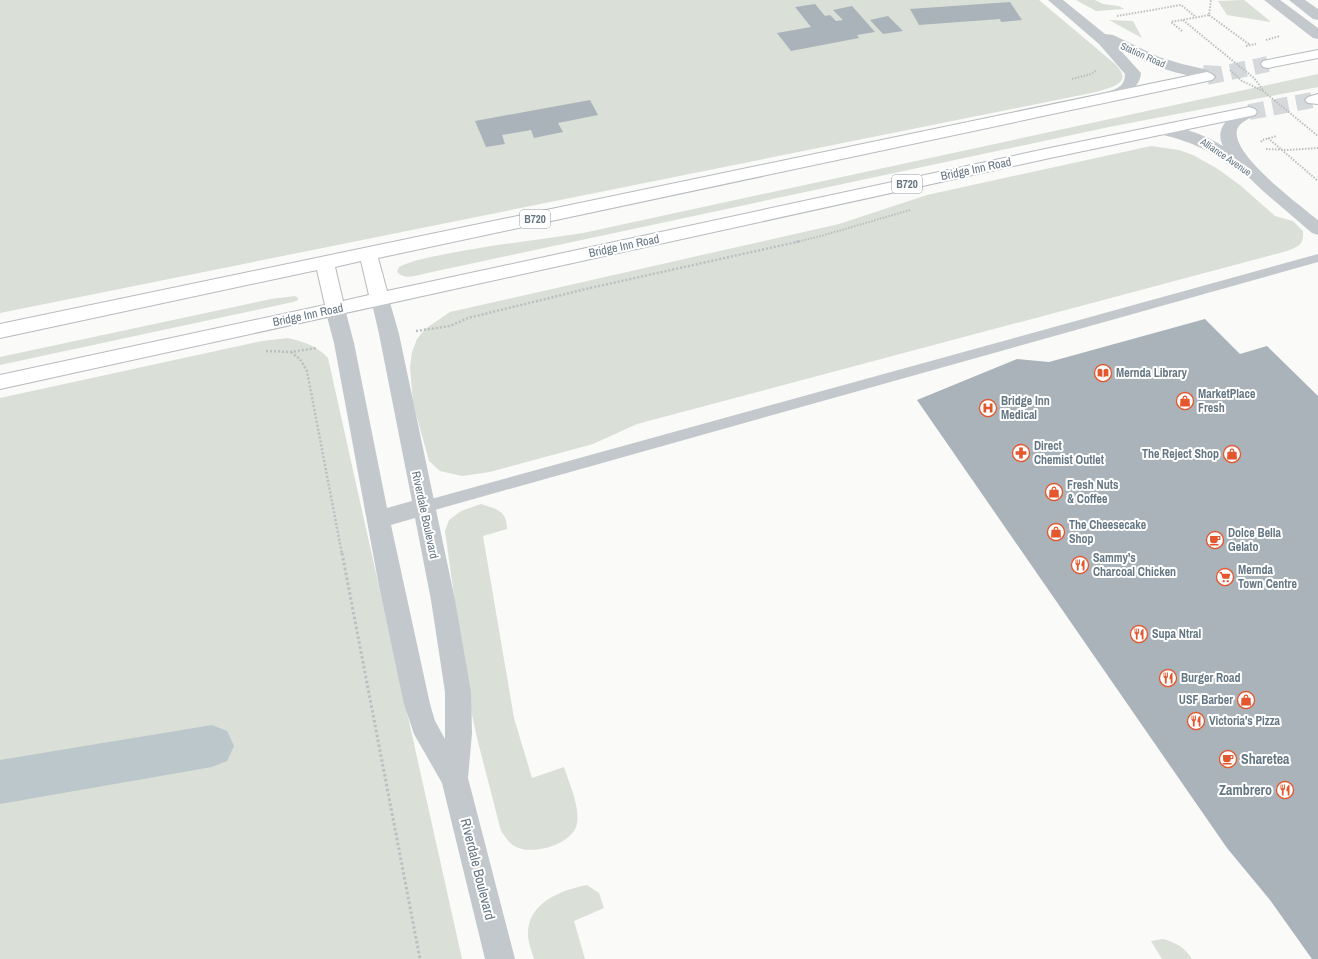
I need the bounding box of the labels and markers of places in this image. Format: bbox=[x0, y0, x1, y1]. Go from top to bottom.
library icon: Mernda Library bbox=[1093, 363, 1113, 383]
place label: Mernda Library bbox=[1116, 365, 1188, 381]
place label: MarketPlace Fresh bbox=[1198, 386, 1256, 416]
shop icon: MarketPlace Fresh bbox=[1175, 391, 1195, 411]
place label: Bridge Inn Medical bbox=[1001, 393, 1050, 423]
hospital icon: Bridge Inn Medical bbox=[978, 398, 998, 418]
place label: Direct Chemist Outlet bbox=[1034, 438, 1105, 468]
pharmacy icon: Direct Chemist Outlet bbox=[1011, 443, 1031, 463]
shop icon: The Reject Shop bbox=[1222, 444, 1242, 464]
place label: The Reject Shop bbox=[1142, 446, 1219, 462]
place label: Fresh Nuts & Coffee bbox=[1067, 477, 1119, 507]
shop icon: Fresh Nuts & Coffee bbox=[1044, 482, 1064, 502]
place label: The Cheesecake Shop bbox=[1069, 517, 1147, 547]
shop icon: The Cheesecake Shop bbox=[1046, 522, 1066, 542]
place label: Dolce Bella Gelato bbox=[1228, 525, 1282, 555]
cafe icon: Dolce Bella Gelato bbox=[1205, 530, 1225, 550]
place label: Sammy's Charcoal Chicken bbox=[1093, 550, 1176, 580]
restaurant icon: Sammy's Charcoal Chicken bbox=[1070, 555, 1090, 575]
place label: Mernda Town Centre bbox=[1238, 562, 1297, 592]
supermarket icon: Mernda Town Centre bbox=[1215, 567, 1235, 587]
restaurant icon: Supa Ntral bbox=[1129, 624, 1149, 644]
place label: Supa Ntral bbox=[1152, 626, 1201, 642]
restaurant icon: Burger Road bbox=[1158, 668, 1178, 688]
place label: Burger Road bbox=[1181, 670, 1241, 686]
shop icon: USF Barber bbox=[1236, 690, 1256, 710]
place label: USF Barber bbox=[1179, 692, 1233, 708]
restaurant icon: Victoria's Pizza bbox=[1186, 711, 1206, 731]
place label: Victoria's Pizza bbox=[1209, 713, 1281, 729]
cafe icon: Sharetea bbox=[1218, 749, 1238, 769]
place label: Sharetea bbox=[1241, 750, 1290, 768]
restaurant icon: Zambrero bbox=[1275, 780, 1295, 800]
place label: Zambrero bbox=[1219, 781, 1272, 799]

